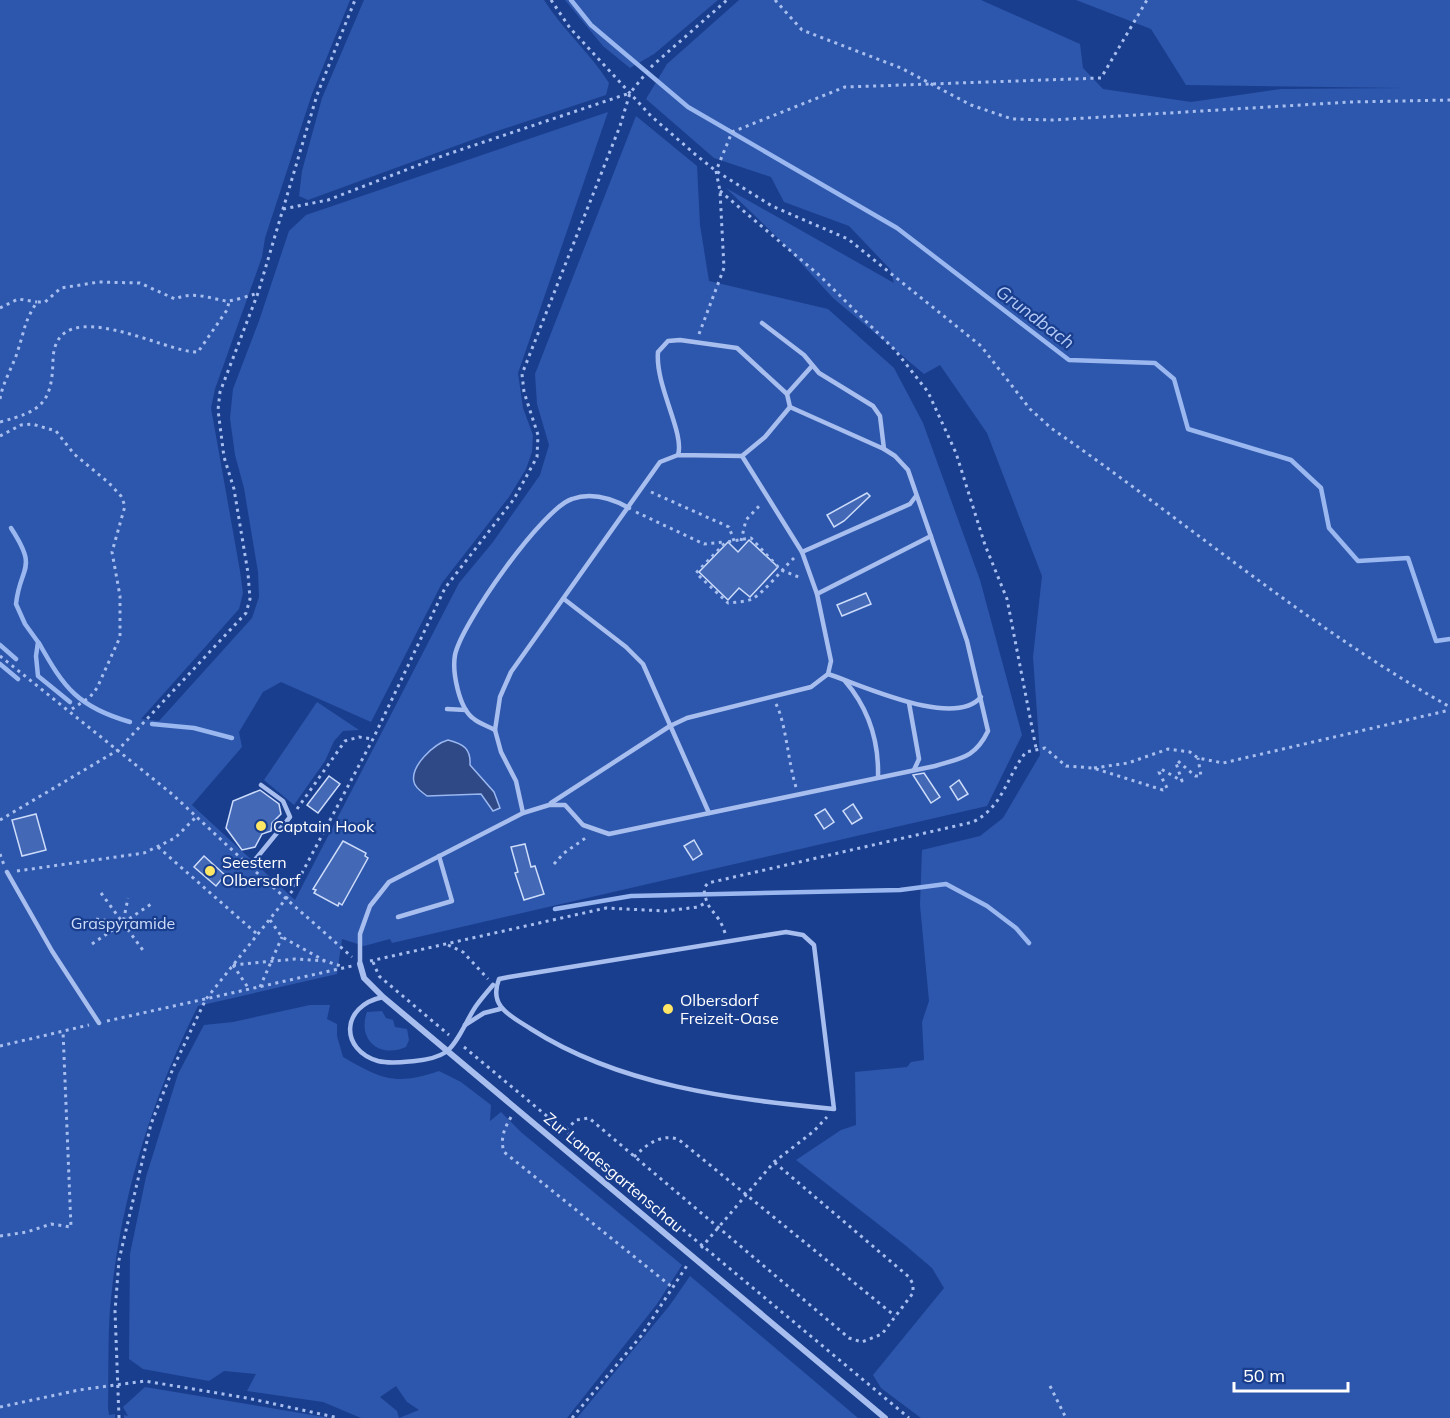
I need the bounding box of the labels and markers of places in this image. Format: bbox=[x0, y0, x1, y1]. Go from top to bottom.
place label: Captain Hook bbox=[273, 816, 375, 836]
marker: Captain Hook bbox=[254, 819, 268, 833]
place label: Seestern Olbersdorf bbox=[222, 852, 301, 890]
marker: Seestern Olbersdorf bbox=[203, 864, 217, 878]
place label: Olbersdorf Freizeit-Oase bbox=[680, 990, 779, 1028]
marker: Olbersdorf Freizeit-Oase bbox=[661, 1002, 675, 1016]

